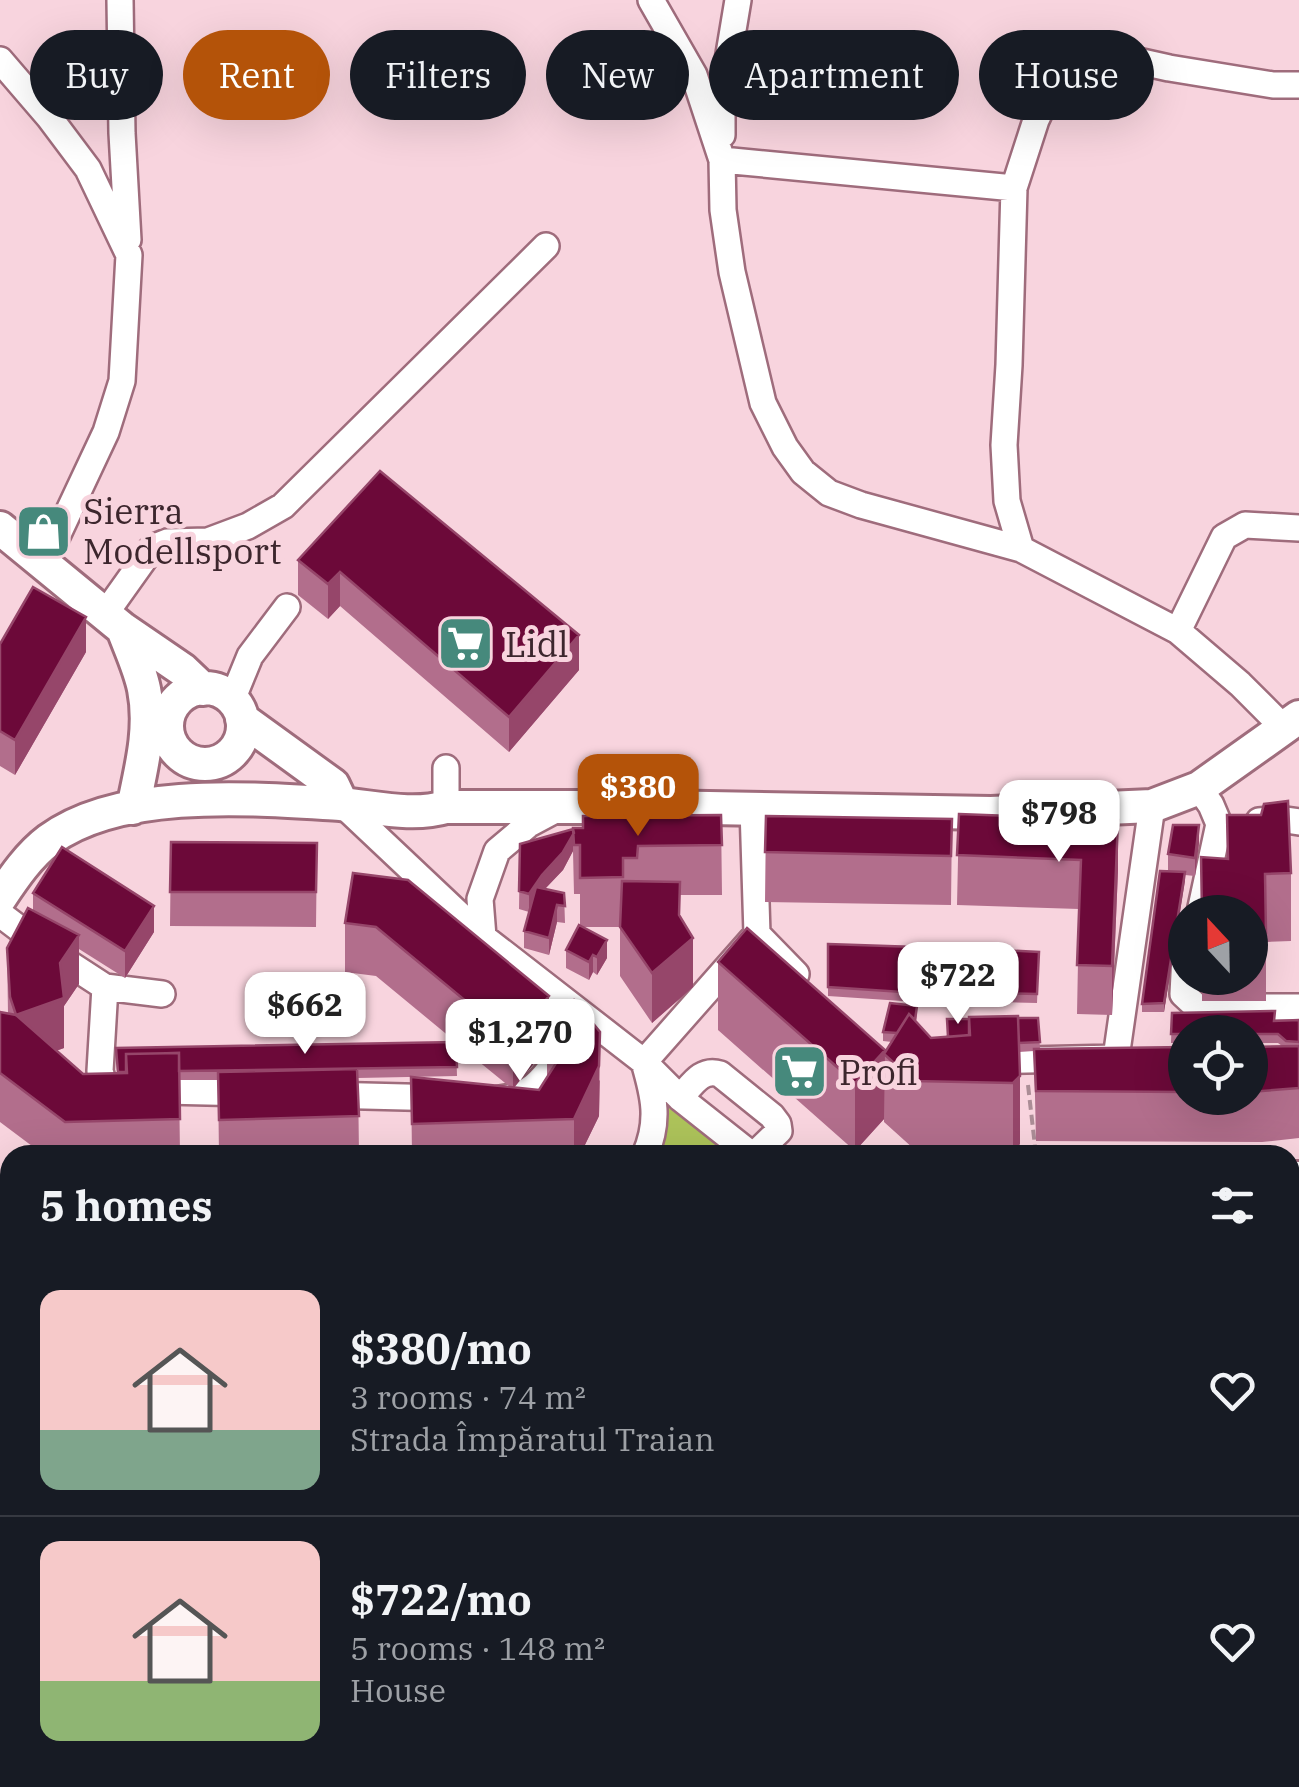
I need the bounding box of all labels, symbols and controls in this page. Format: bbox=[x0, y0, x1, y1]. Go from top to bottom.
chip: Buy bbox=[30, 30, 163, 120]
chip: Rent bbox=[183, 30, 330, 120]
chip: Filters bbox=[350, 30, 526, 120]
chip: New bbox=[546, 30, 689, 120]
chip: Apartment bbox=[709, 30, 959, 120]
chip: House bbox=[979, 30, 1154, 120]
place label: Sierra Modellsport bbox=[83, 488, 282, 574]
shop icon: Sierra Modellsport bbox=[14, 501, 74, 561]
supermarket icon: Lidl bbox=[436, 614, 496, 674]
place label: Lidl bbox=[505, 621, 569, 667]
pin: $380 bbox=[579, 754, 697, 839]
text: $380 bbox=[600, 765, 676, 807]
pin: $798 bbox=[1000, 780, 1118, 865]
text: $798 bbox=[1021, 791, 1097, 833]
north arrow bbox=[1168, 895, 1268, 995]
map controls bbox=[1168, 895, 1268, 1115]
pin: $722 bbox=[899, 942, 1017, 1027]
text: $722 bbox=[920, 953, 996, 995]
pin: $662 bbox=[246, 972, 364, 1057]
text: $662 bbox=[267, 983, 343, 1025]
pin: $1,270 bbox=[439, 999, 601, 1084]
text: $1,270 bbox=[468, 1010, 572, 1052]
button: locate bbox=[1168, 1015, 1268, 1115]
supermarket icon: Profi bbox=[770, 1042, 830, 1102]
place label: Profi bbox=[839, 1049, 918, 1095]
text: 5 homes bbox=[40, 1178, 213, 1233]
icon: filters bbox=[1205, 1178, 1260, 1233]
text: $380/mo bbox=[350, 1321, 532, 1376]
icon: home bbox=[120, 1330, 240, 1450]
icon: heart bbox=[1205, 1363, 1260, 1418]
text: 3 rooms · 74 m² bbox=[350, 1376, 586, 1418]
text: Strada Împăratul Traian bbox=[350, 1418, 715, 1460]
text: $722/mo bbox=[350, 1572, 532, 1627]
icon: home bbox=[120, 1581, 240, 1701]
icon: heart bbox=[1205, 1614, 1260, 1669]
text: 5 rooms · 148 m² bbox=[350, 1627, 605, 1669]
text: House bbox=[350, 1669, 446, 1711]

